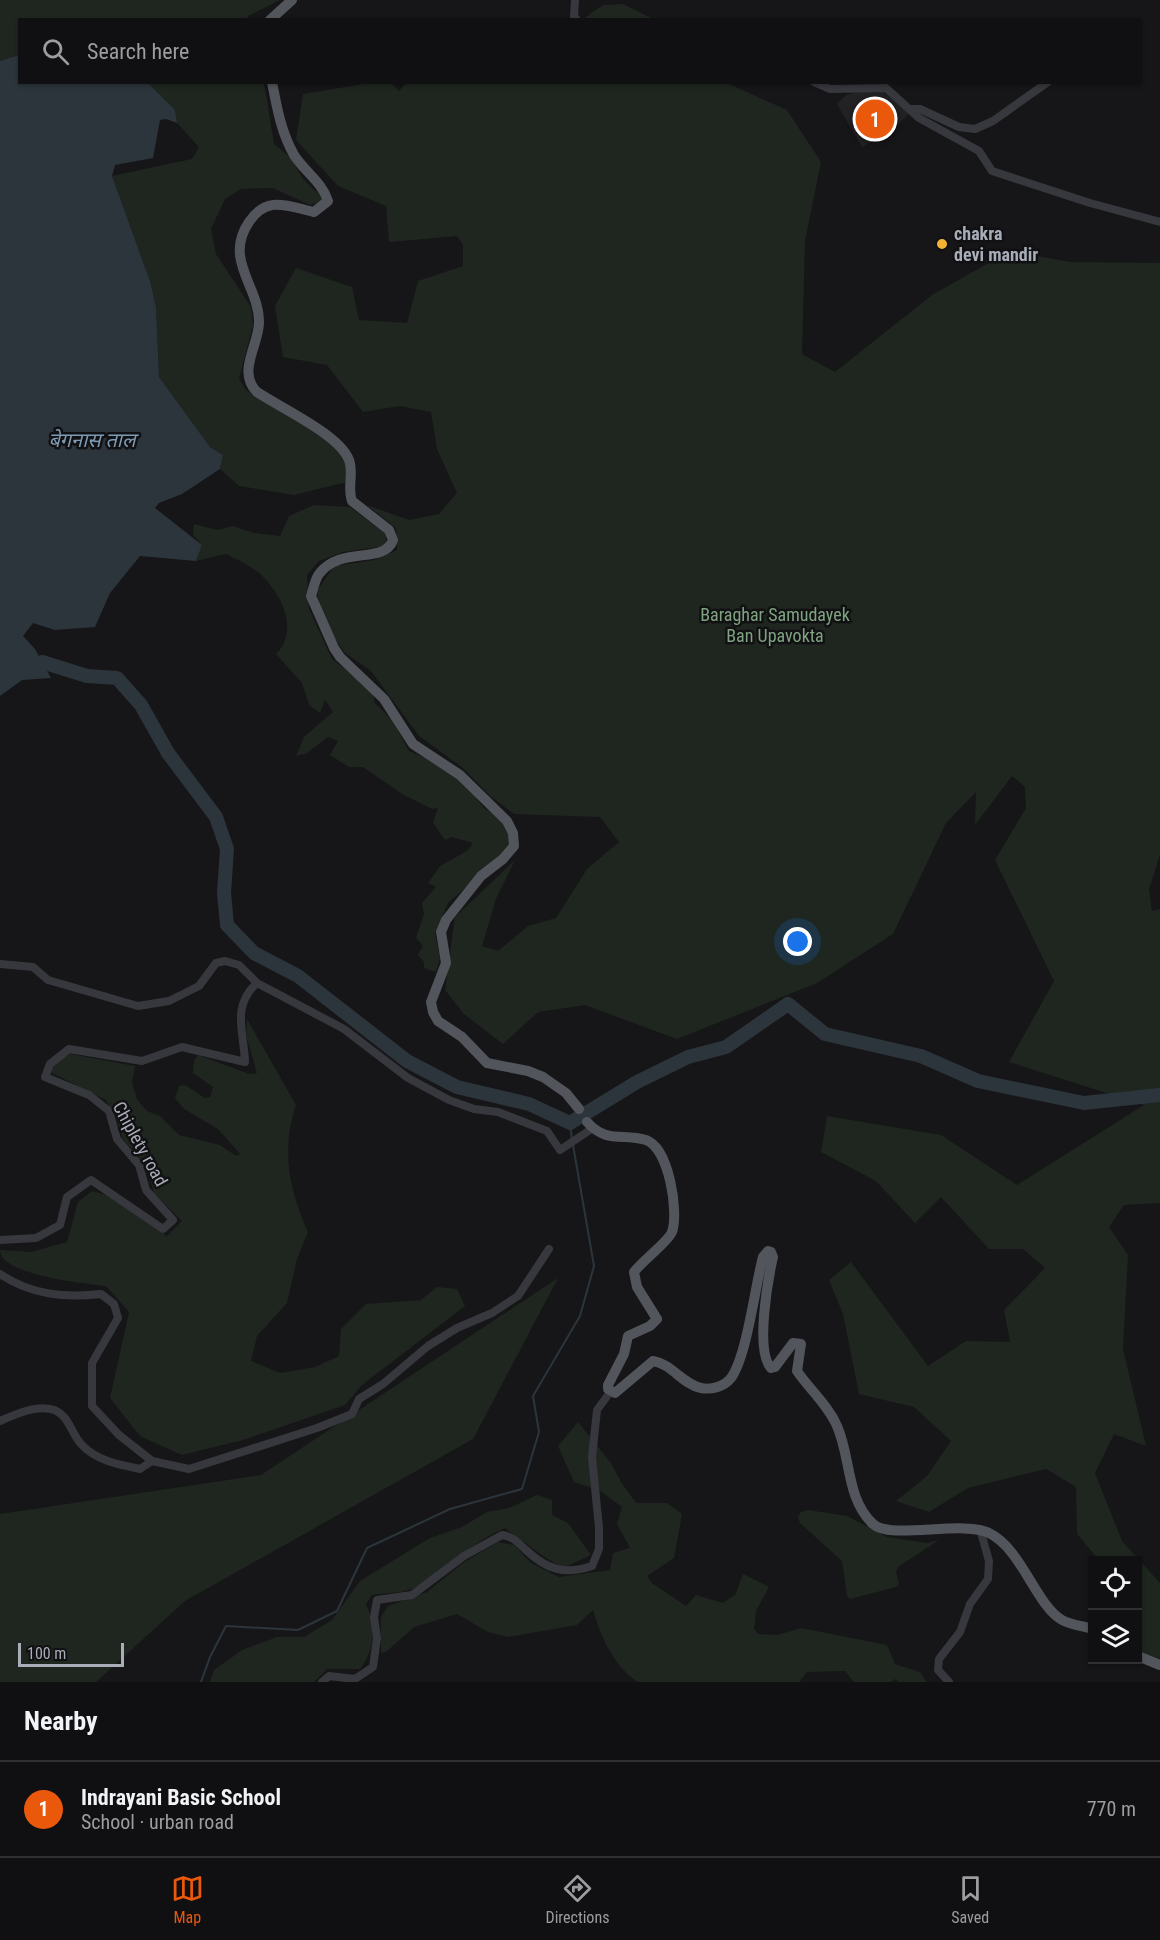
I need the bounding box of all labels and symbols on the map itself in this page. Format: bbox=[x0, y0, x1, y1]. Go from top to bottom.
pin: 1 bbox=[856, 96, 894, 142]
place label: chakra devi mandir bbox=[954, 223, 1038, 265]
marker: chakra devi mandir bbox=[935, 237, 949, 251]
water label: बेगनास ताल bbox=[48, 428, 139, 452]
park label: Baraghar Samudayek Ban Upavokta bbox=[700, 604, 850, 646]
your location bbox=[783, 927, 812, 956]
street label: Chiplety road bbox=[109, 1098, 172, 1190]
scale bar bbox=[18, 1640, 124, 1668]

